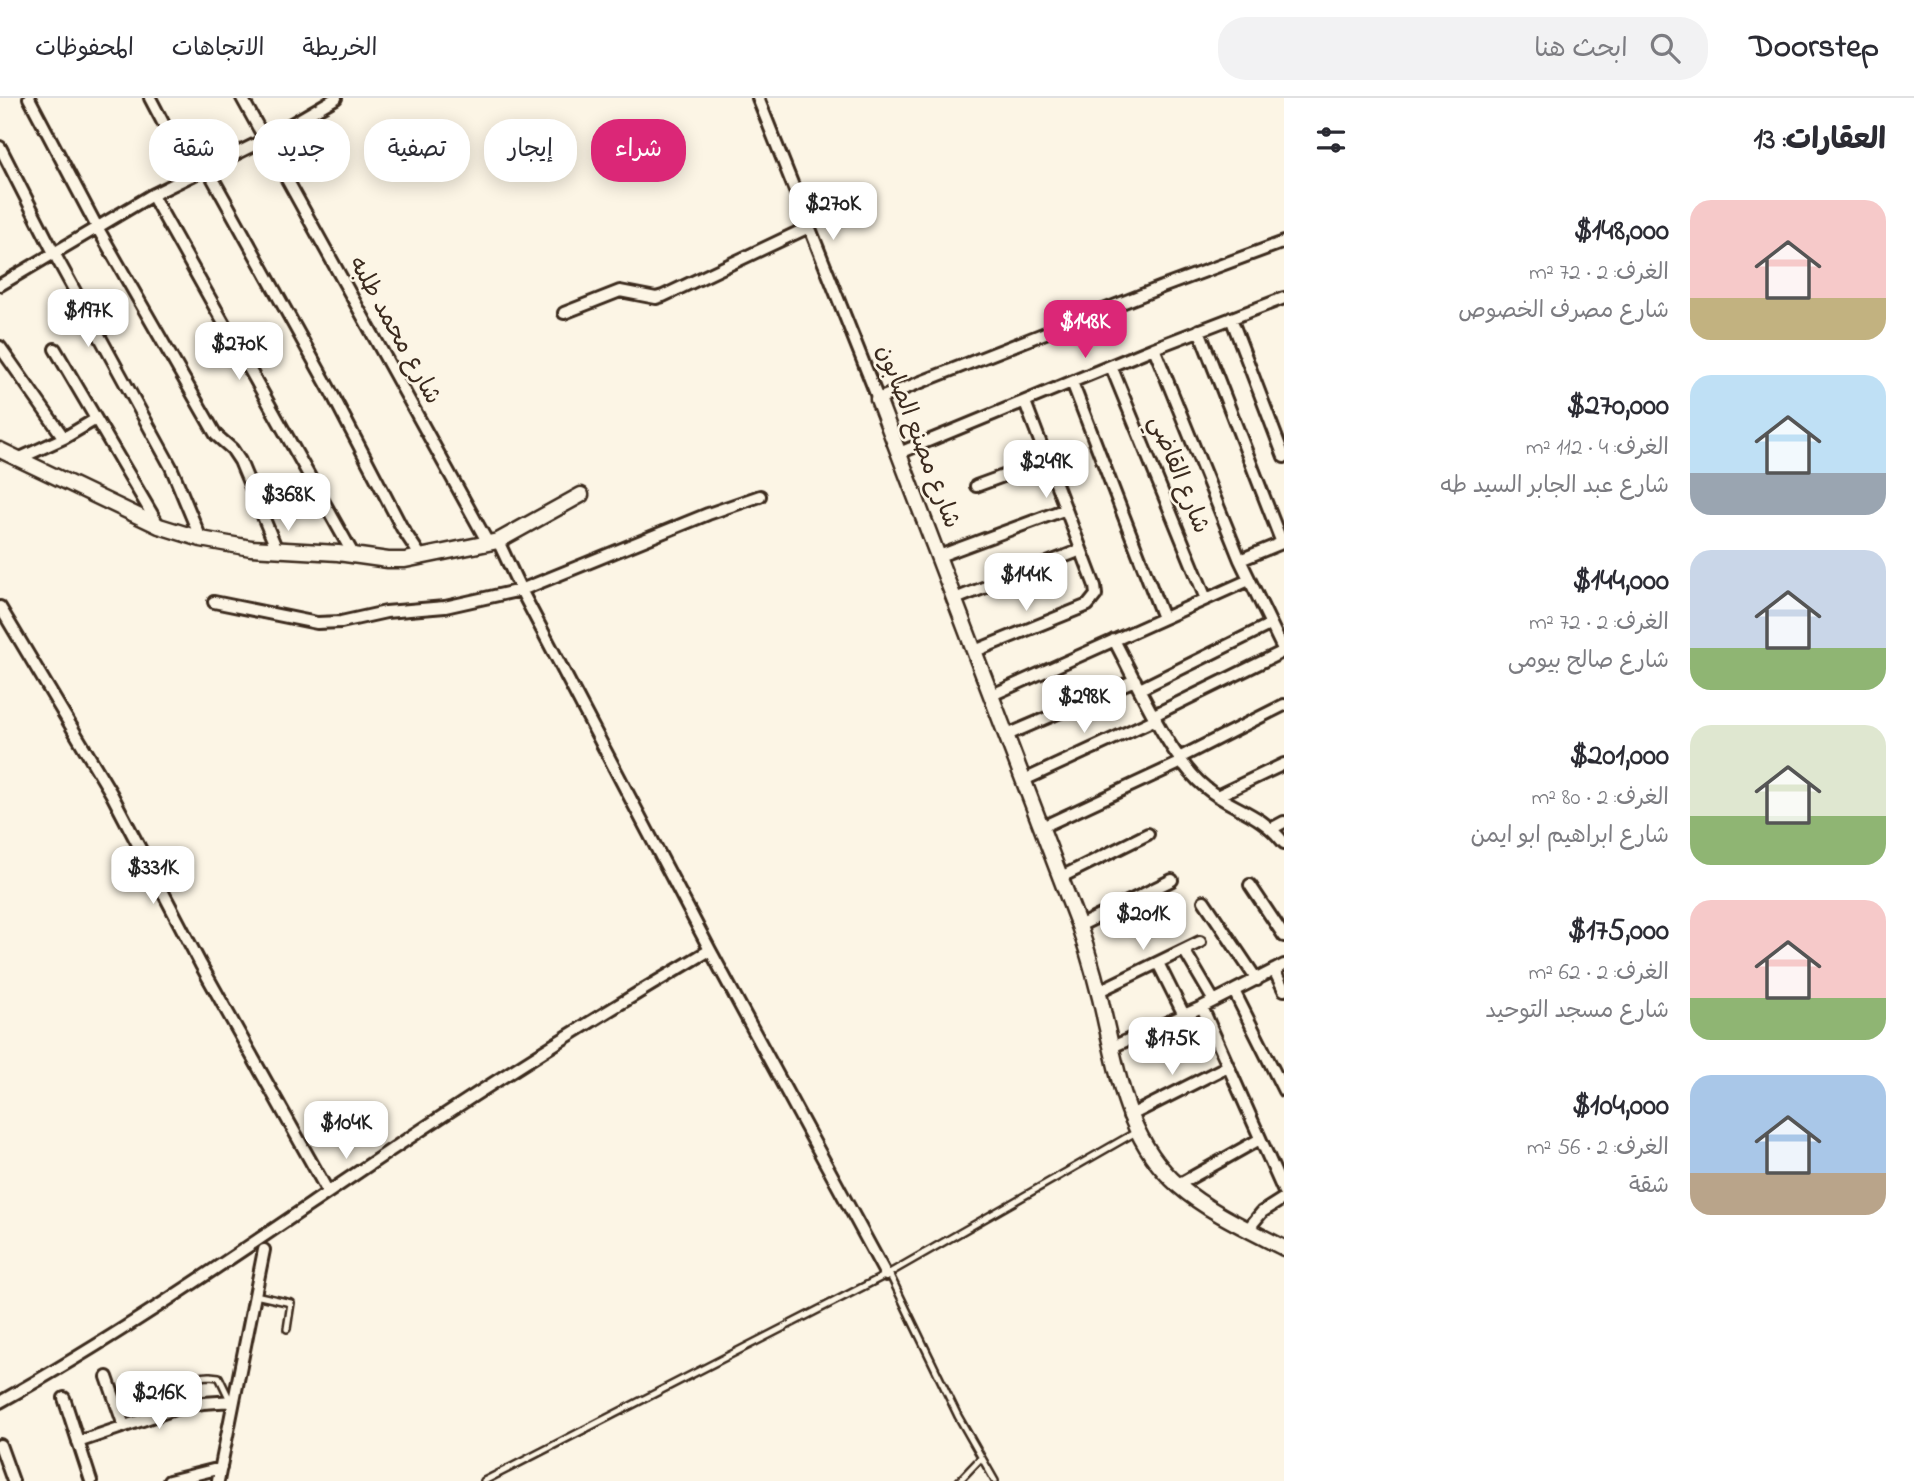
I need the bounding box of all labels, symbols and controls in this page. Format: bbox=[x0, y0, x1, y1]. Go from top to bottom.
search box bbox=[1218, 17, 1708, 80]
text: Doorstep bbox=[1750, 24, 1879, 72]
icon: search bbox=[1646, 29, 1684, 67]
text: ابحث هنا bbox=[1534, 31, 1628, 69]
text: المحفوظات bbox=[35, 32, 134, 67]
text: الاتجاهات bbox=[172, 32, 265, 67]
text: الخريطة bbox=[303, 32, 377, 67]
chip: شقة bbox=[149, 119, 239, 182]
chip: جديد bbox=[253, 119, 350, 182]
chip: تصفية bbox=[364, 119, 470, 182]
chip: إيجار bbox=[484, 119, 577, 182]
chip: شراء bbox=[591, 119, 686, 182]
text: العقارات: 13 bbox=[1754, 119, 1886, 163]
icon: filters bbox=[1312, 121, 1350, 159]
pin: $270K bbox=[784, 183, 882, 242]
text: $270K bbox=[805, 188, 861, 221]
text: $148,000 bbox=[1574, 210, 1669, 254]
icon: home bbox=[1746, 228, 1830, 312]
street label: شارع محمد طلبه bbox=[339, 251, 449, 411]
text: الغرف: 2 · 72 m² bbox=[1529, 257, 1669, 290]
pin: $197K bbox=[39, 289, 137, 349]
text: $197K bbox=[64, 295, 112, 328]
text: شارع مصرف الخصوص bbox=[1458, 295, 1669, 328]
pin: $148K bbox=[1036, 300, 1134, 360]
text: $148K bbox=[1060, 306, 1110, 339]
pin: $270K bbox=[190, 322, 288, 382]
text: $270K bbox=[211, 328, 267, 361]
street label: شارع مصنع الصابون bbox=[866, 340, 968, 534]
text: $270,000 bbox=[1567, 385, 1669, 429]
icon: home bbox=[1746, 403, 1830, 487]
street label: شارع القاضي bbox=[1138, 411, 1218, 540]
text: الغرف: 4 · 112 m² bbox=[1526, 432, 1669, 465]
pin: $249K bbox=[997, 440, 1095, 500]
text: $249K bbox=[1020, 446, 1072, 479]
text: شارع عبد الجابر السيد طه bbox=[1440, 470, 1669, 503]
pin: $368K bbox=[239, 474, 337, 533]
text: $368K bbox=[261, 479, 315, 512]
pin: $144K bbox=[977, 554, 1075, 613]
text: $144K bbox=[1000, 559, 1052, 592]
text: $144,000 bbox=[1573, 560, 1669, 604]
icon: home bbox=[1746, 578, 1830, 662]
text: الغرف: 2 · 72 m² bbox=[1529, 607, 1669, 640]
text: شارع صالح بيومى bbox=[1508, 645, 1669, 678]
pin: $298K bbox=[1035, 676, 1133, 735]
text: $298K bbox=[1058, 681, 1110, 714]
text: $201,000 bbox=[1569, 735, 1669, 779]
icon: home bbox=[1746, 753, 1830, 837]
text: الغرف: 2 · 80 m² bbox=[1531, 782, 1669, 815]
text: شارع ابراهيم ابو ايمن bbox=[1471, 820, 1669, 853]
pin: $331K bbox=[104, 846, 202, 906]
text: $331K bbox=[127, 852, 179, 885]
pin: $201K bbox=[1094, 892, 1192, 952]
text: $201K bbox=[1116, 898, 1170, 931]
text: $175,000 bbox=[1568, 910, 1669, 954]
icon: home bbox=[1746, 928, 1830, 1012]
text: الغرف: 2 · 62 m² bbox=[1528, 957, 1669, 990]
text: شارع مسجد التوحيد bbox=[1485, 995, 1669, 1028]
pin: $175K bbox=[1123, 1018, 1221, 1077]
text: $175K bbox=[1144, 1023, 1200, 1056]
text: $104,000 bbox=[1572, 1085, 1669, 1129]
pin: $104K bbox=[297, 1102, 395, 1161]
icon: home bbox=[1746, 1103, 1830, 1187]
text: $104K bbox=[320, 1107, 372, 1140]
text: الغرف: 2 · 56 m² bbox=[1527, 1132, 1669, 1165]
text: شقة bbox=[1629, 1170, 1669, 1203]
pin: $216K bbox=[110, 1372, 208, 1431]
text: $216K bbox=[132, 1377, 186, 1410]

